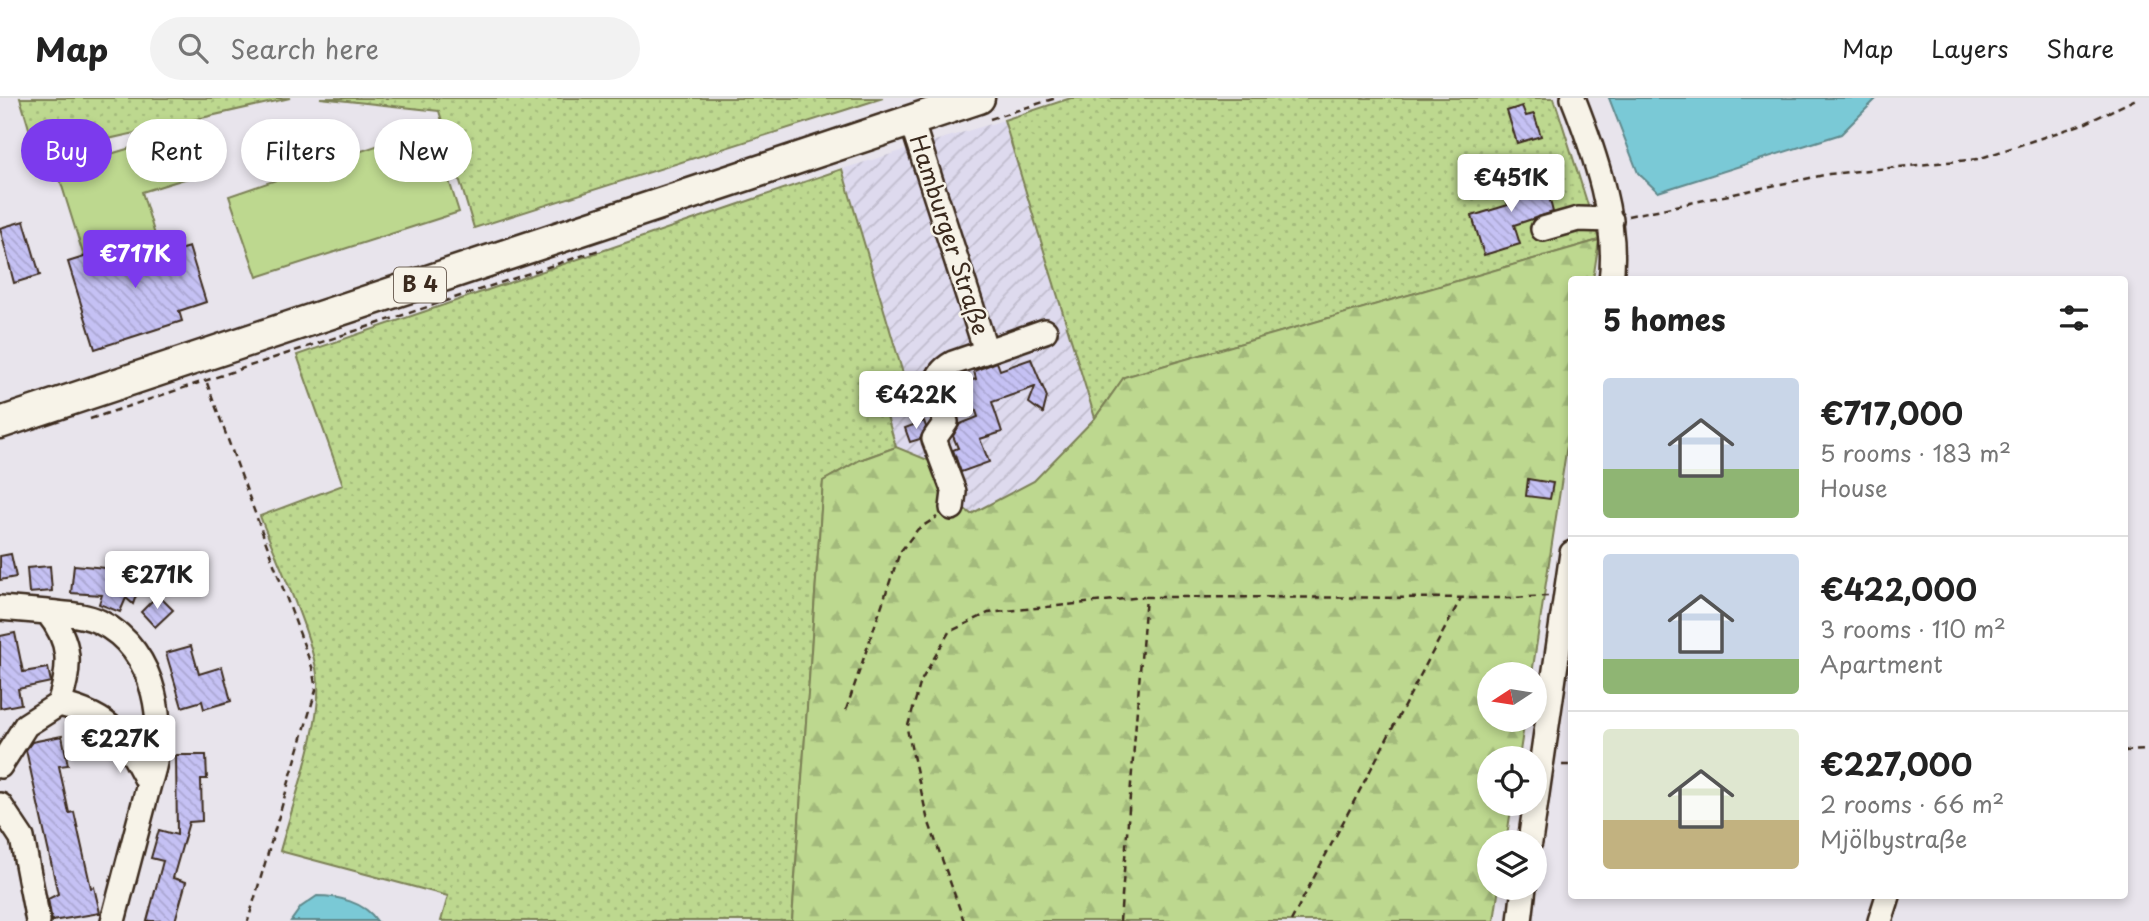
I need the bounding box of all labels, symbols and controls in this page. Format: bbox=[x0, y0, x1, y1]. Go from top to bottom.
search box bbox=[150, 17, 640, 80]
text: Map bbox=[35, 23, 108, 73]
icon: search bbox=[174, 29, 212, 67]
text: Search here bbox=[230, 29, 379, 68]
text: Map bbox=[1842, 30, 1893, 66]
text: Layers bbox=[1931, 30, 2008, 66]
text: Share bbox=[2046, 30, 2114, 66]
chip: Buy bbox=[21, 119, 112, 182]
chip: Rent bbox=[126, 119, 227, 182]
chip: Filters bbox=[241, 119, 360, 182]
chip: New bbox=[374, 119, 472, 182]
street label: Hamburger Straße bbox=[901, 130, 999, 339]
pin: €451K bbox=[1462, 155, 1560, 214]
text: €451K bbox=[1474, 159, 1548, 194]
pin: €717K bbox=[86, 230, 184, 290]
text: €717K bbox=[99, 235, 171, 270]
road number: B 4 bbox=[394, 268, 446, 302]
text: 5 homes bbox=[1603, 296, 1726, 341]
icon: filters bbox=[2055, 299, 2093, 337]
pin: €422K bbox=[867, 372, 965, 431]
text: €422K bbox=[875, 376, 957, 411]
text: €717,000 bbox=[1820, 390, 1963, 435]
icon: home bbox=[1659, 406, 1743, 490]
text: 5 rooms · 183 m² bbox=[1820, 435, 2011, 470]
text: House bbox=[1820, 470, 1887, 505]
pin: €271K bbox=[108, 552, 206, 611]
text: €271K bbox=[121, 556, 193, 591]
text: €422,000 bbox=[1820, 566, 1977, 611]
icon: home bbox=[1659, 582, 1743, 666]
text: 3 rooms · 110 m² bbox=[1820, 611, 2006, 646]
text: Apartment bbox=[1820, 646, 1943, 681]
north arrow bbox=[1477, 662, 1547, 732]
map controls bbox=[1477, 662, 1547, 900]
pin: €227K bbox=[71, 716, 169, 775]
text: €227K bbox=[80, 720, 160, 755]
text: €227,000 bbox=[1820, 741, 1972, 786]
button: locate bbox=[1477, 746, 1547, 816]
icon: home bbox=[1659, 757, 1743, 841]
text: 2 rooms · 66 m² bbox=[1820, 786, 2004, 821]
text: Mjölbystraße bbox=[1820, 821, 1967, 856]
button: layers bbox=[1477, 830, 1547, 900]

